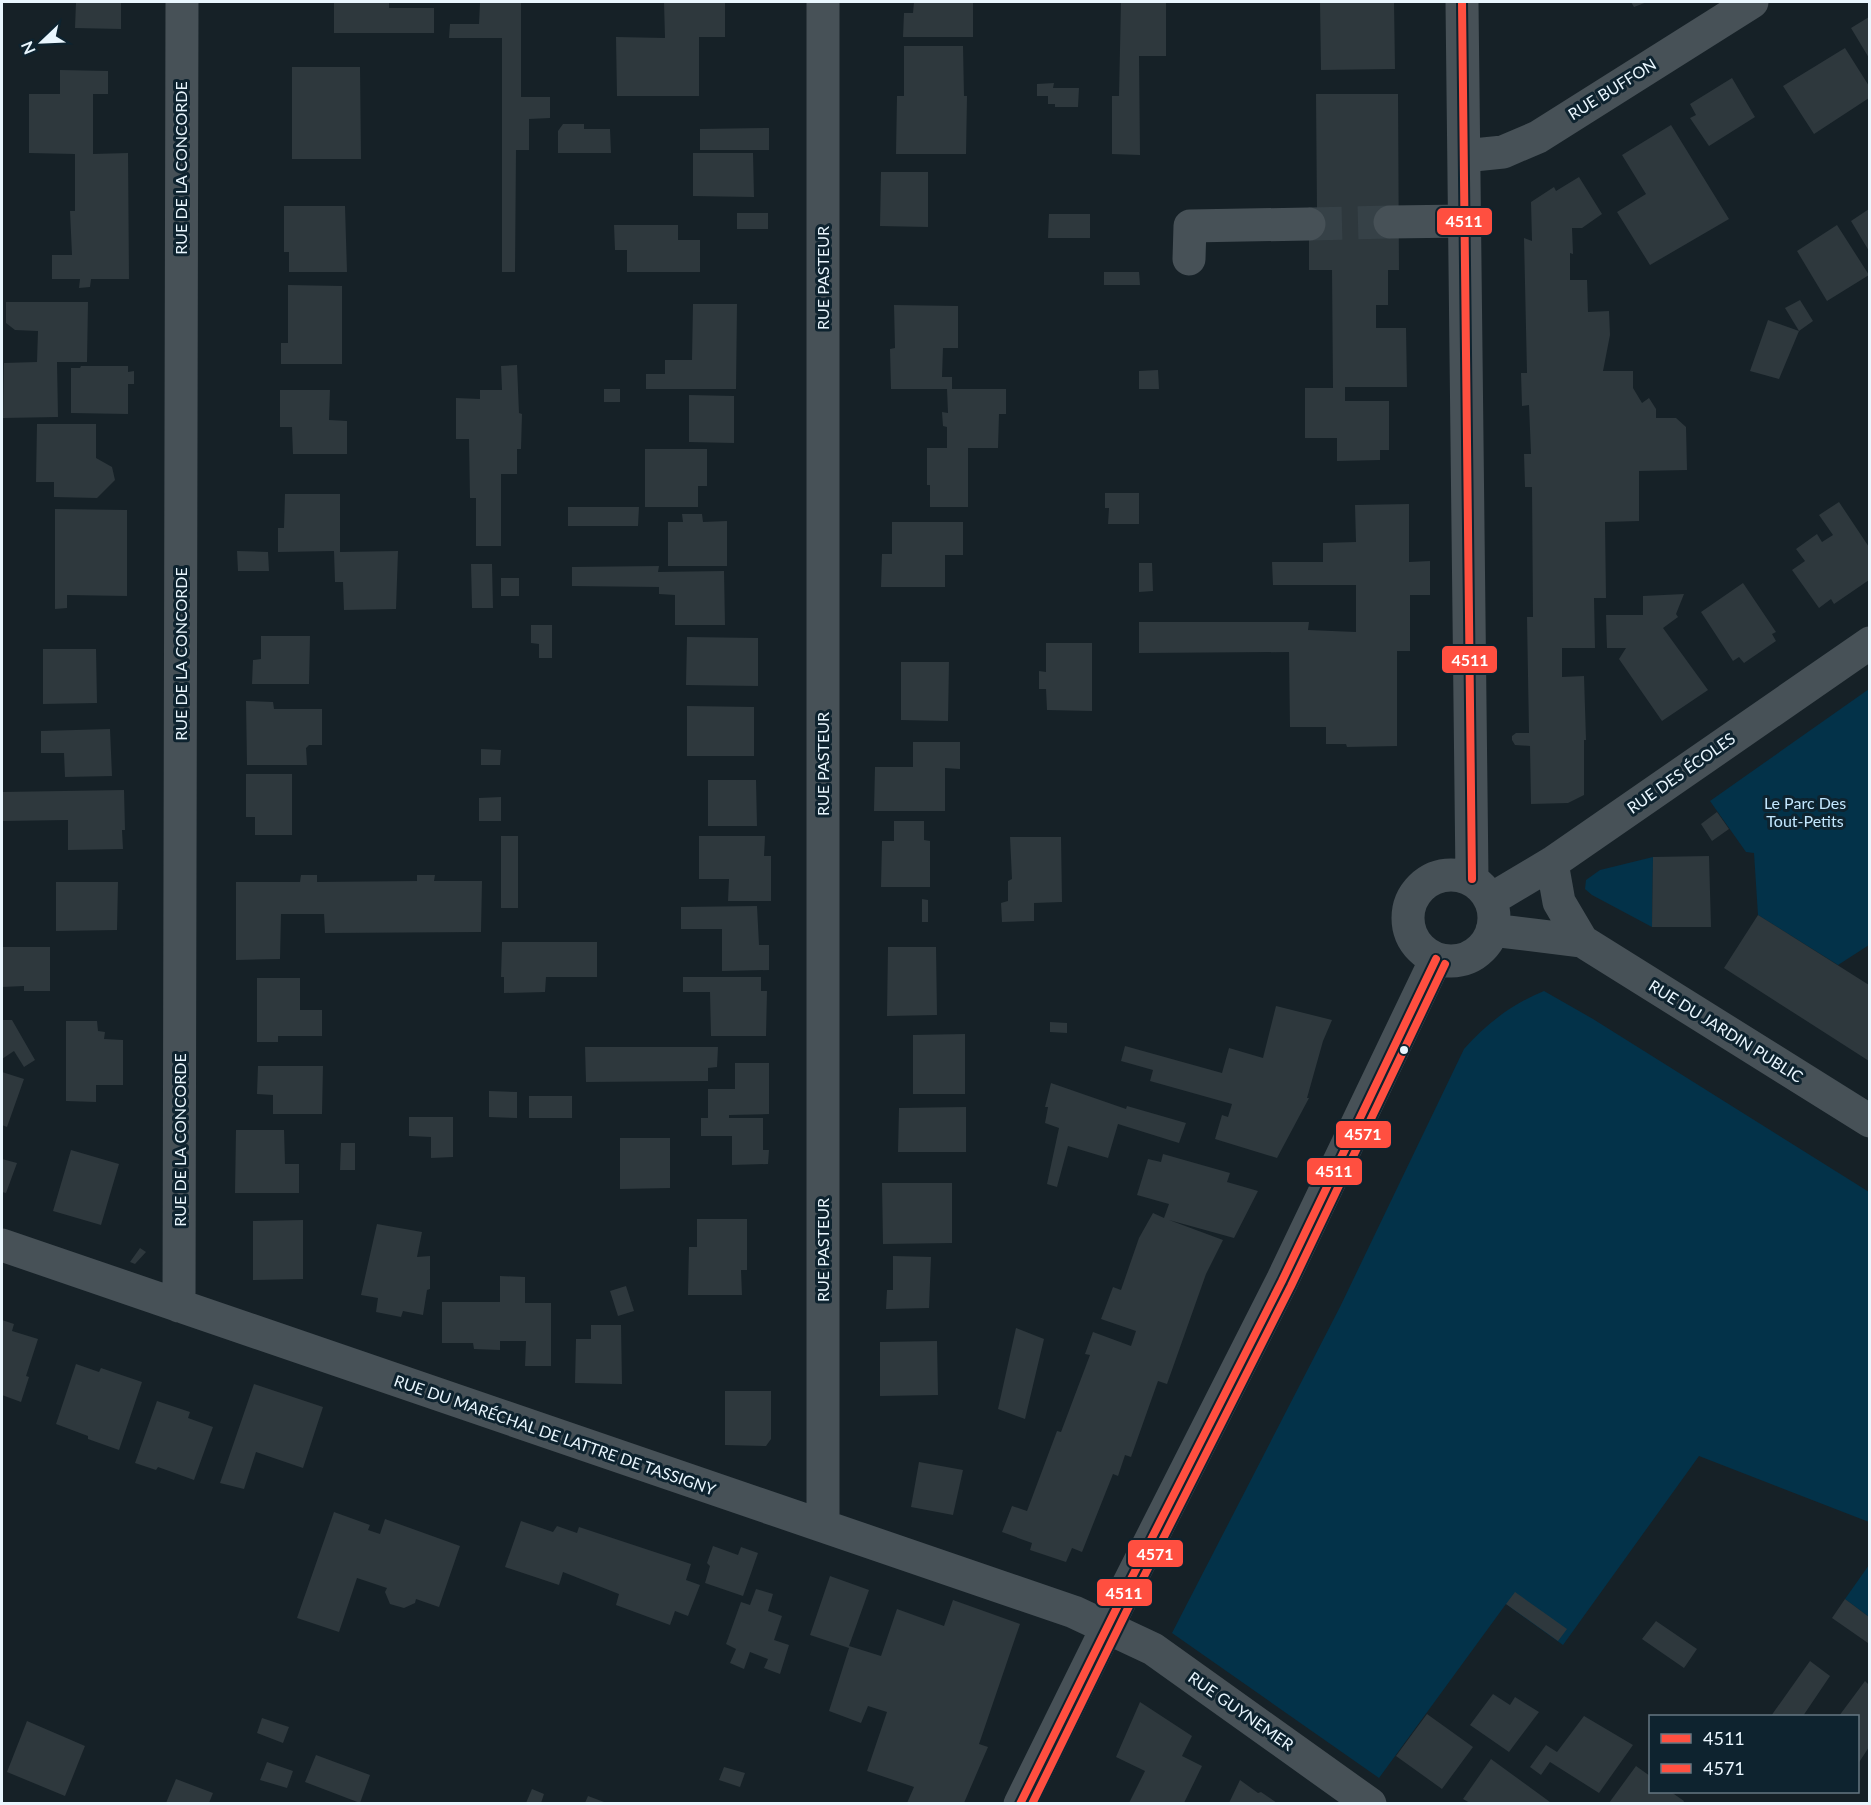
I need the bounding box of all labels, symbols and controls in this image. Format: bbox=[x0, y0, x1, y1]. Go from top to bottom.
north arrow bbox=[12, 12, 72, 72]
text: N bbox=[17, 39, 39, 57]
street label: RUE BUFFON bbox=[1564, 54, 1659, 123]
street label: RUE DE LA CONCORDE bbox=[171, 81, 190, 255]
line badge: 4511 bbox=[1436, 207, 1493, 236]
text: 4511 bbox=[1445, 211, 1483, 230]
street label: RUE PASTEUR bbox=[813, 226, 832, 330]
street label: RUE DE LA CONCORDE bbox=[171, 567, 190, 741]
line badge: 4511 bbox=[1441, 645, 1498, 674]
text: 4511 bbox=[1451, 650, 1489, 669]
street label: RUE PASTEUR bbox=[813, 712, 832, 816]
street label: RUE DES ÉCOLES bbox=[1623, 728, 1738, 817]
park label: Le Parc Des Tout-Petits bbox=[1764, 793, 1846, 830]
street label: RUE DU JARDIN PUBLIC bbox=[1646, 975, 1807, 1086]
unlabelled marker bbox=[1398, 1044, 1410, 1056]
street label: RUE DE LA CONCORDE bbox=[170, 1053, 189, 1227]
line badge: 4571 bbox=[1335, 1120, 1392, 1149]
text: 4571 bbox=[1344, 1124, 1382, 1143]
line badge: 4511 bbox=[1306, 1157, 1363, 1186]
text: 4511 bbox=[1315, 1161, 1353, 1180]
street label: RUE PASTEUR bbox=[813, 1198, 832, 1302]
street label: RUE DU MARÉCHAL DE LATTRE DE TASSIGNY bbox=[392, 1370, 719, 1499]
line badge: 4571 bbox=[1127, 1539, 1184, 1568]
text: 4571 bbox=[1136, 1544, 1174, 1563]
line badge: 4511 bbox=[1096, 1578, 1153, 1607]
text: 4511 bbox=[1105, 1583, 1143, 1602]
street label: RUE GUYNEMER bbox=[1185, 1667, 1298, 1754]
legend bbox=[1649, 1715, 1859, 1793]
text: 4511 bbox=[1703, 1727, 1745, 1749]
text: 4571 bbox=[1703, 1757, 1745, 1779]

